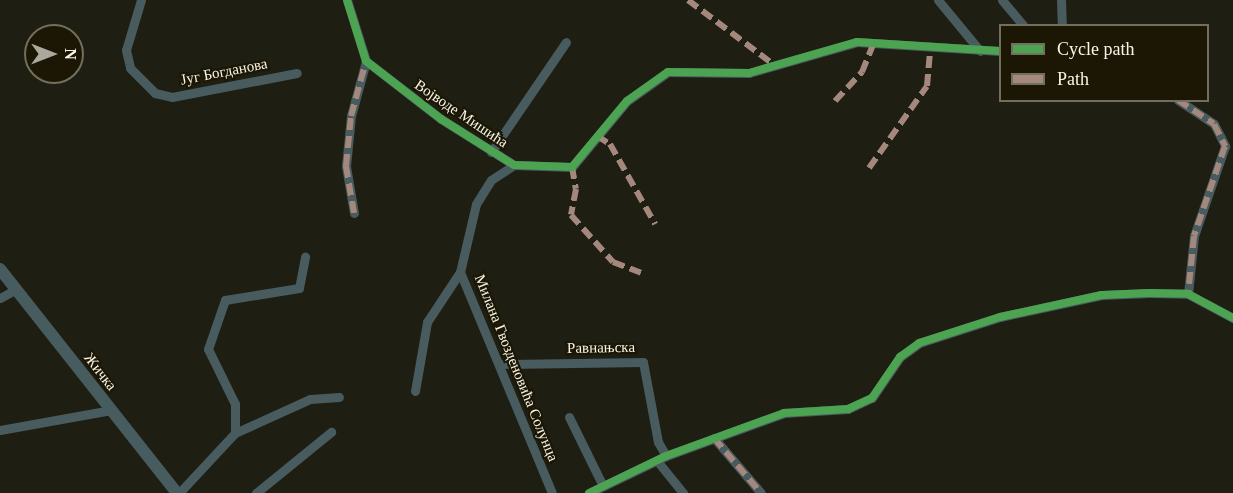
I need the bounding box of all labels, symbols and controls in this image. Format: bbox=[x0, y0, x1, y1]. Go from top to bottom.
north arrow bbox=[24, 24, 84, 84]
legend bbox=[999, 24, 1209, 102]
text: Cycle path bbox=[1057, 39, 1134, 59]
text: N bbox=[62, 48, 79, 60]
street label: Југ Богданова bbox=[179, 55, 269, 89]
text: Path bbox=[1057, 69, 1089, 89]
street label: Војводе Мишића bbox=[411, 76, 511, 152]
street label: Милана Гвозденовића Солунца bbox=[470, 272, 562, 464]
street label: Равнањска bbox=[567, 338, 635, 358]
street label: Жичка bbox=[80, 350, 120, 394]

